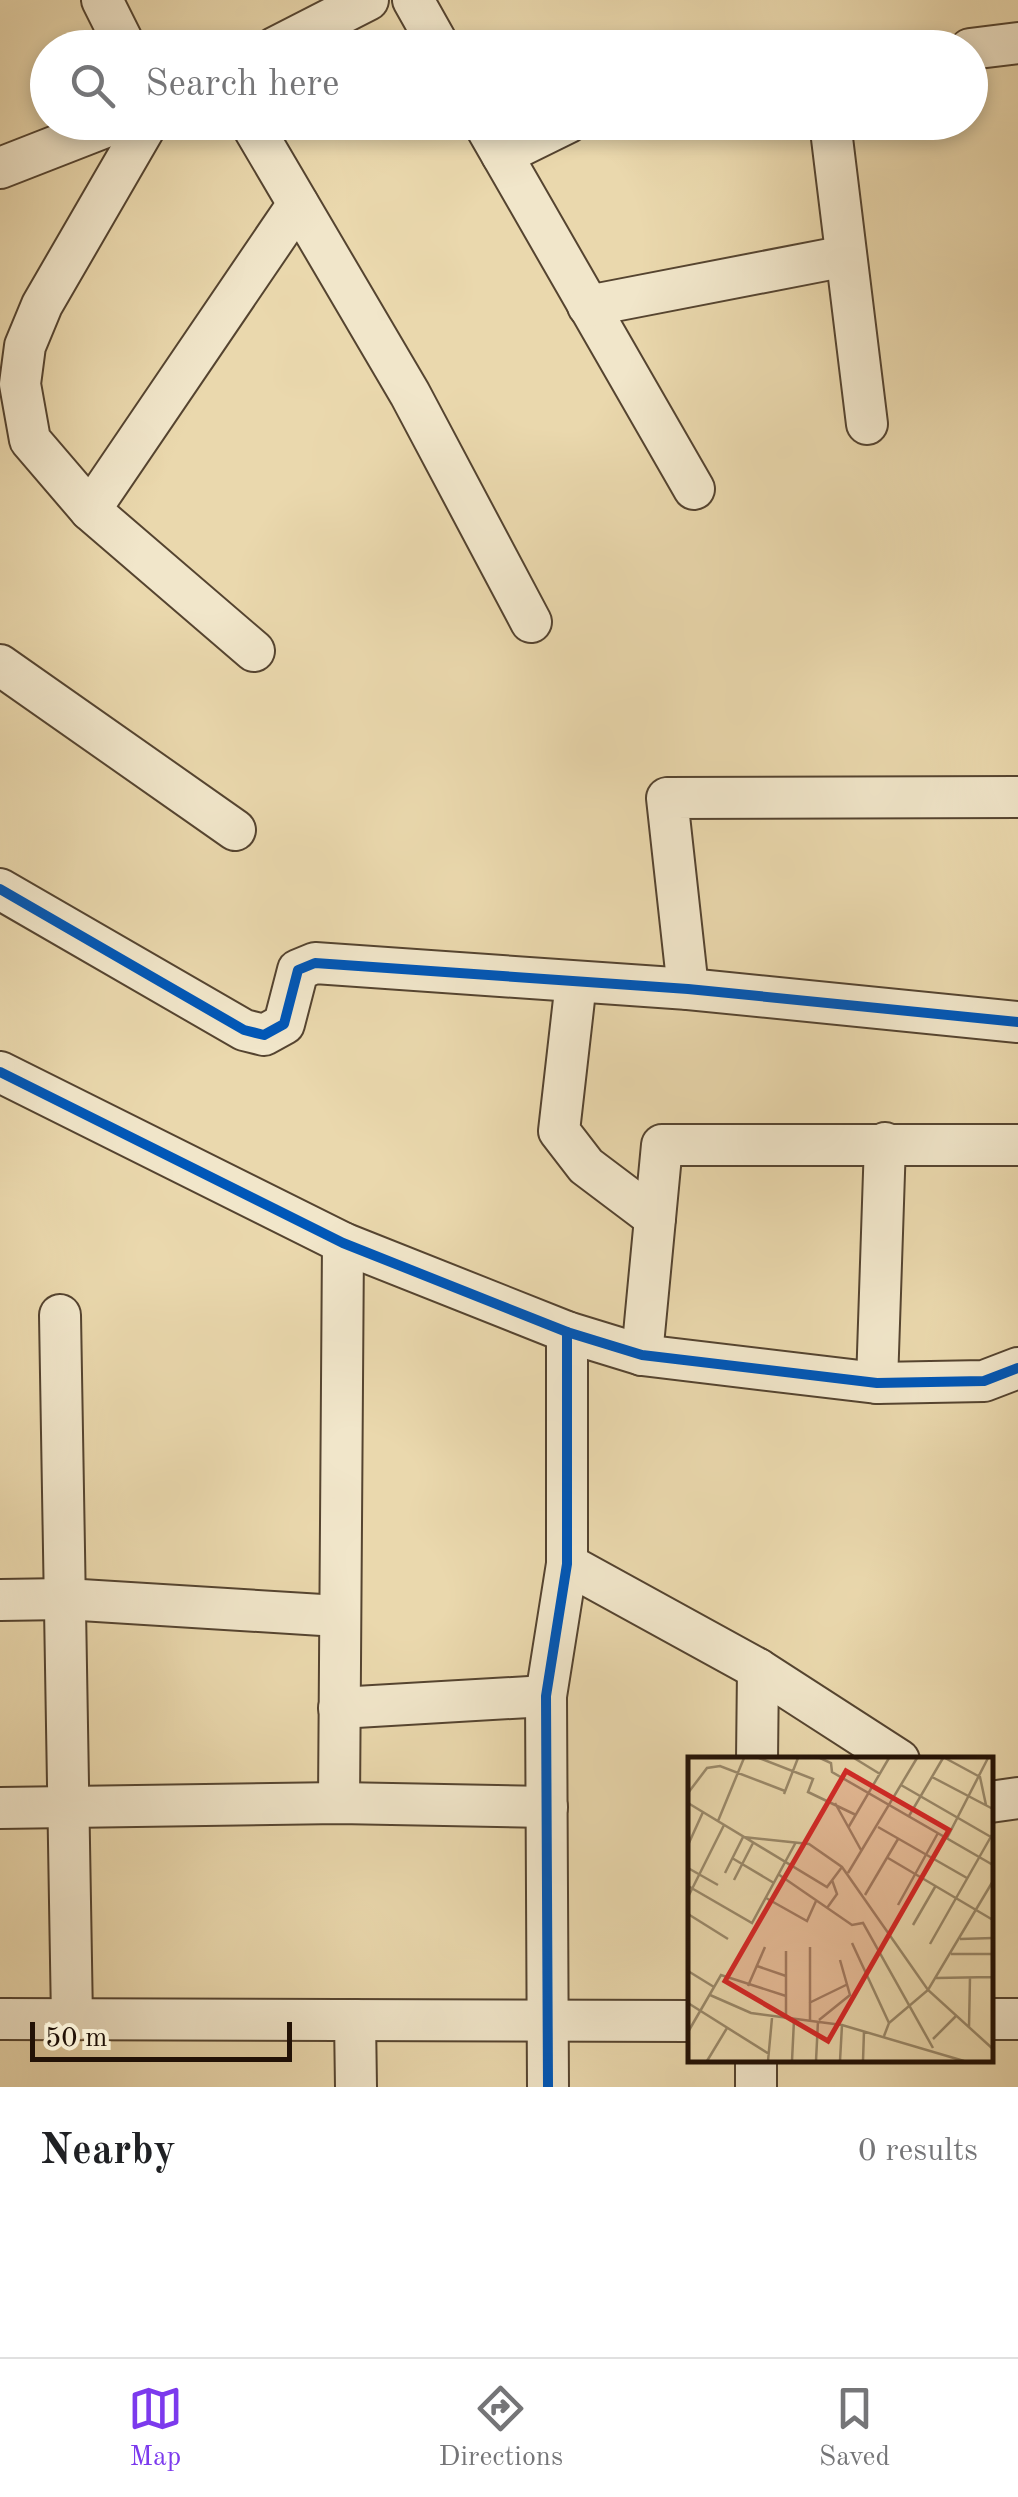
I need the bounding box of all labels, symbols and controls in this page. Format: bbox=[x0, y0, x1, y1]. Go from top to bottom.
search box bbox=[30, 30, 988, 140]
icon: search bbox=[65, 58, 120, 113]
text: Search here bbox=[145, 66, 340, 104]
inset map bbox=[688, 1757, 993, 2062]
scale bar bbox=[30, 2017, 292, 2062]
text: 50 m bbox=[45, 2025, 108, 2053]
text: Nearby bbox=[40, 2131, 176, 2173]
text: 0 results bbox=[858, 2136, 978, 2168]
tab: Map bbox=[128, 2381, 183, 2476]
tab: Directions bbox=[439, 2381, 563, 2476]
tab: Saved bbox=[819, 2381, 890, 2476]

